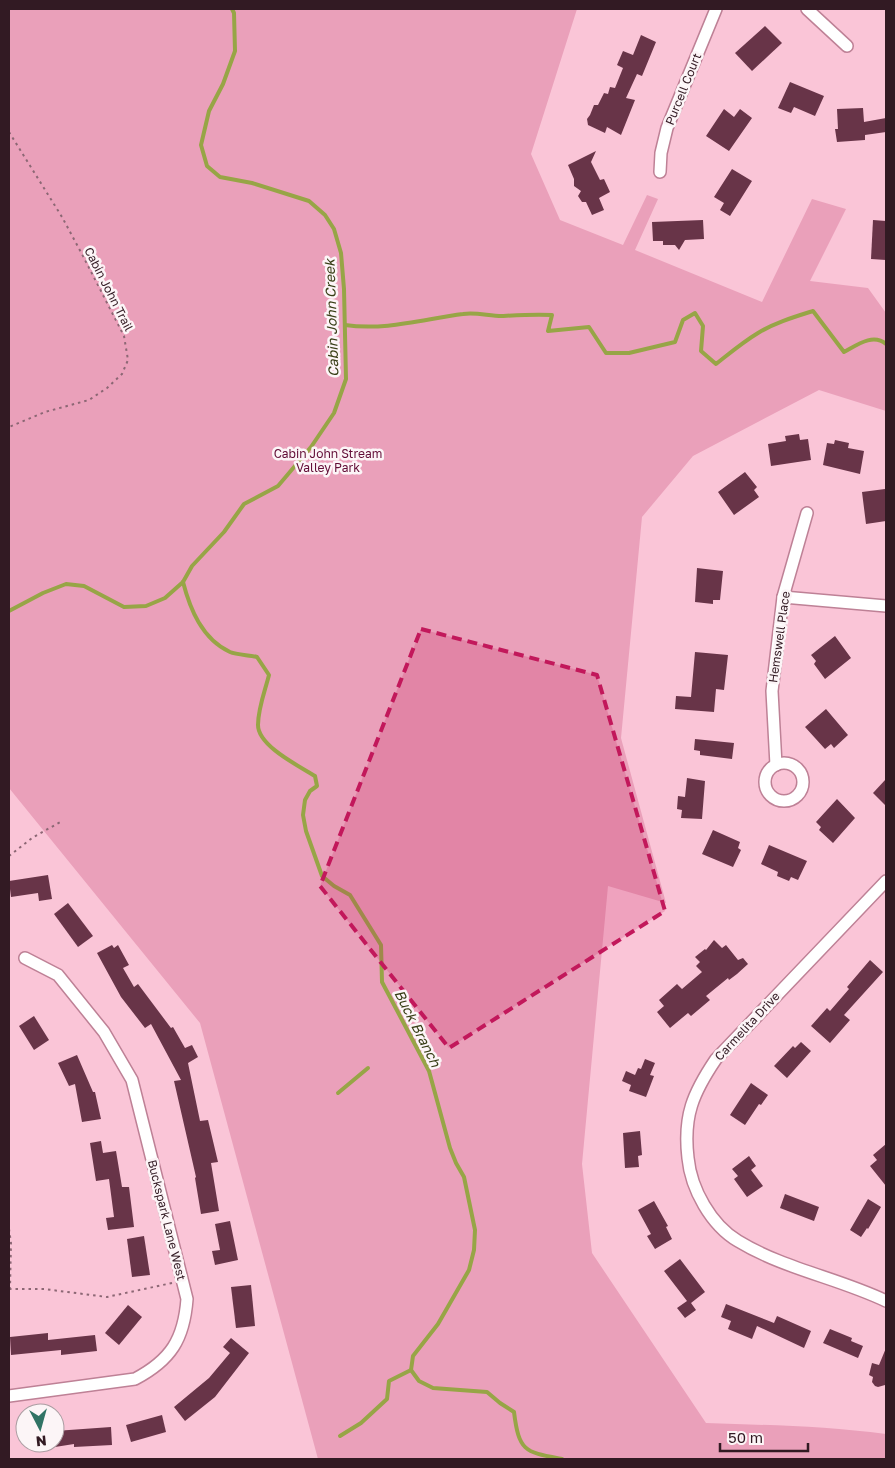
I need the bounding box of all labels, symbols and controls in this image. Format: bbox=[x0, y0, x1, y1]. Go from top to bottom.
street label: Purcell Court bbox=[662, 51, 704, 127]
street label: Cabin John Trail bbox=[81, 244, 137, 334]
water label: Cabin John Creek bbox=[320, 257, 342, 377]
park label: Cabin John Stream Valley Park bbox=[274, 446, 382, 475]
street label: Hemswell Place bbox=[765, 590, 793, 684]
water label: Buck Branch bbox=[391, 987, 445, 1071]
street label: Carmelita Drive bbox=[711, 988, 783, 1064]
street label: Buckspark Lane West bbox=[145, 1158, 189, 1282]
north arrow bbox=[15, 1403, 65, 1453]
scale bar bbox=[720, 1420, 808, 1452]
text: 50 m bbox=[728, 1428, 763, 1446]
text: N bbox=[35, 1432, 48, 1450]

